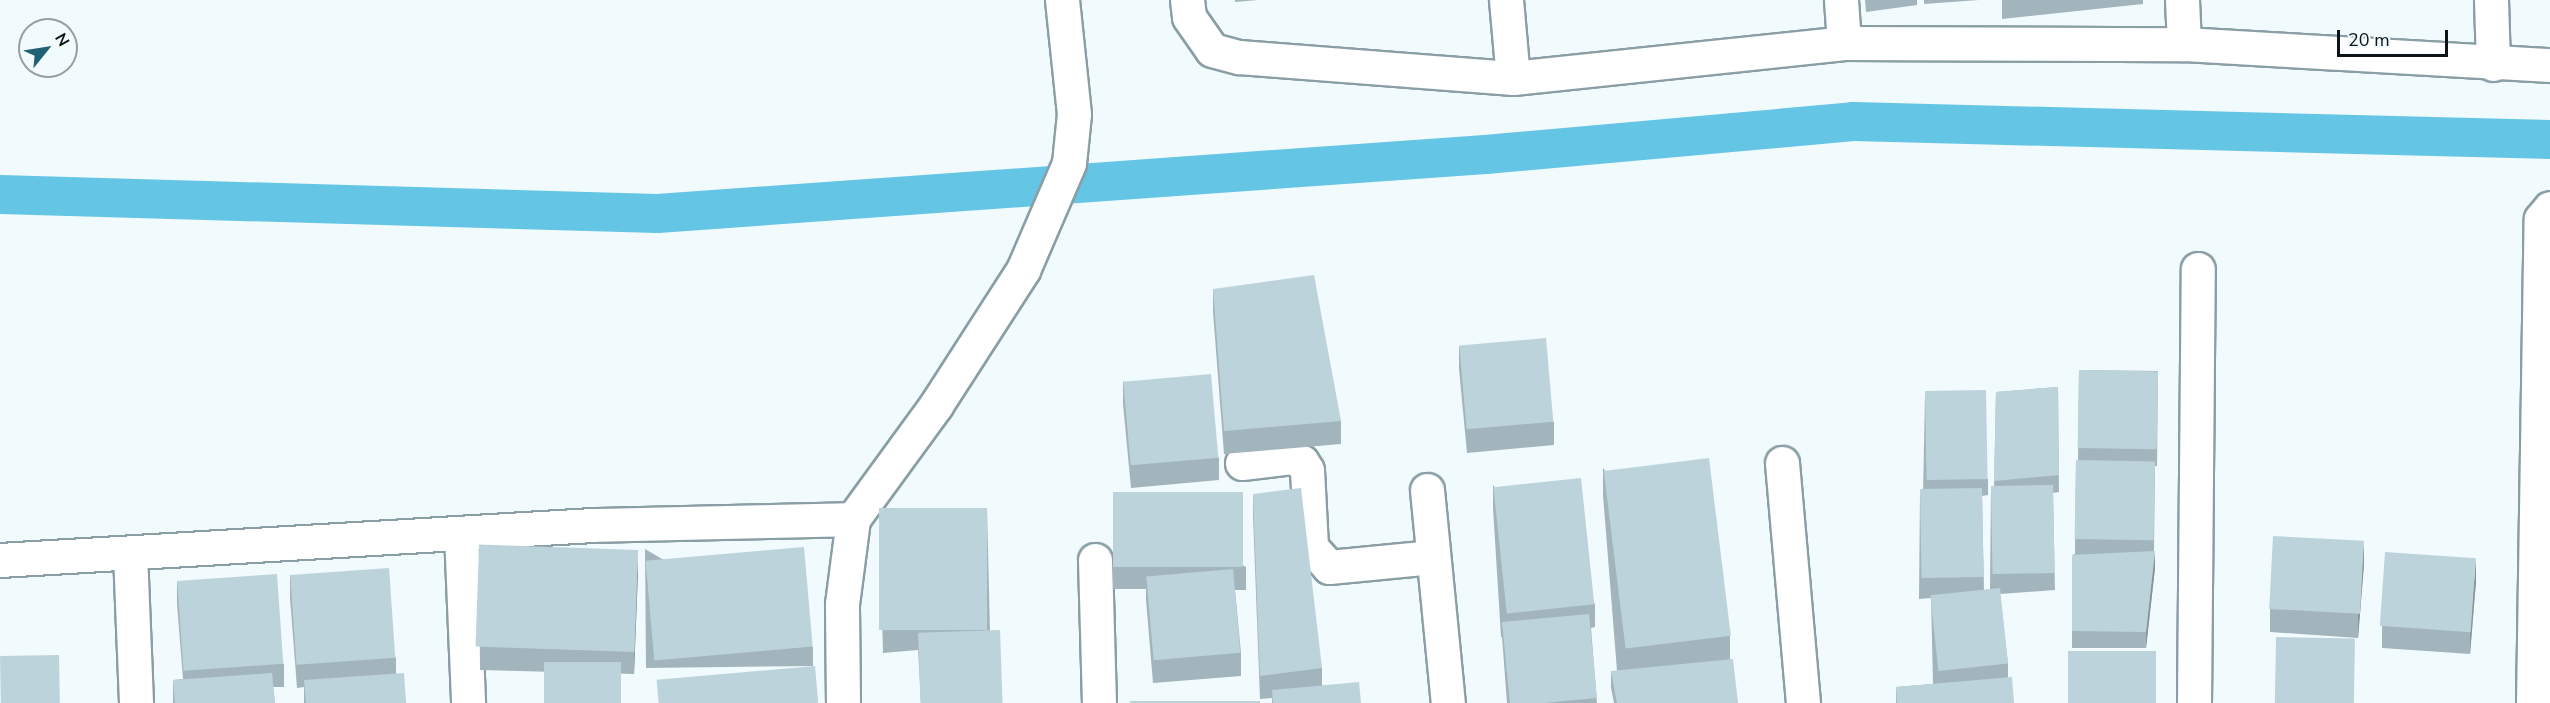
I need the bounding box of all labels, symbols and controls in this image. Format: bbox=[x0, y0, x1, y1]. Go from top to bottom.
north arrow bbox=[18, 18, 78, 78]
scale bar bbox=[2340, 18, 2451, 56]
text: 20 m bbox=[2348, 28, 2390, 52]
text: N bbox=[49, 29, 74, 51]

